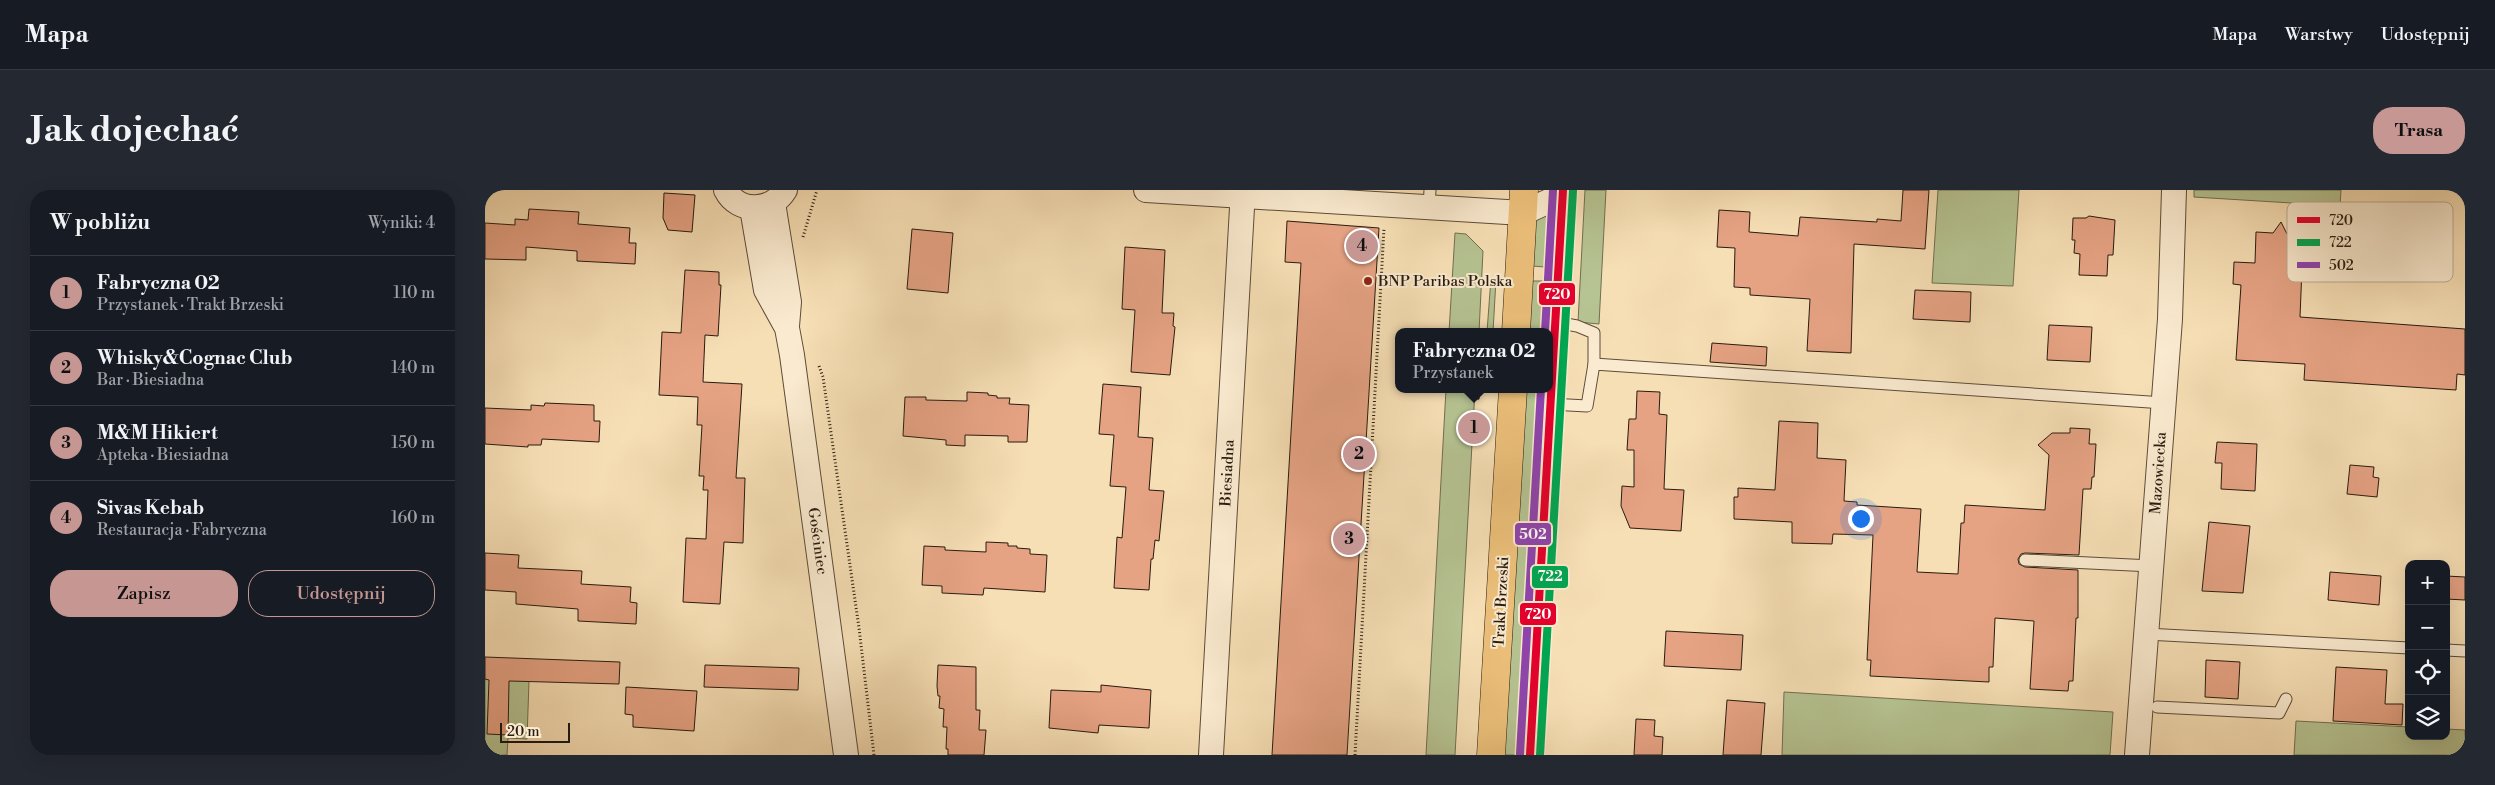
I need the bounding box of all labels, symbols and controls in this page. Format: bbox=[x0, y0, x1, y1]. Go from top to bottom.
text: Mapa bbox=[25, 20, 88, 50]
text: Mapa bbox=[2213, 23, 2257, 46]
text: Warstwy bbox=[2285, 23, 2353, 46]
text: Udostępnij bbox=[2381, 23, 2470, 46]
button: Trasa bbox=[2373, 107, 2465, 154]
text: Jak dojechać bbox=[30, 109, 239, 152]
legend bbox=[2287, 202, 2453, 282]
text: W pobliżu bbox=[50, 210, 150, 236]
text: 720 bbox=[2329, 212, 2353, 230]
text: Wyniki: 4 bbox=[368, 213, 435, 233]
pin: 4 bbox=[1346, 227, 1378, 265]
text: 722 bbox=[2329, 234, 2352, 252]
text: 502 bbox=[2329, 257, 2354, 275]
text: Fabryczna 02 bbox=[97, 271, 220, 295]
place label: BNP Paribas Polska bbox=[1377, 272, 1513, 291]
marker: BNP Paribas Polska bbox=[1362, 275, 1374, 287]
line badge: 720 bbox=[1538, 282, 1576, 306]
text: 1 bbox=[62, 283, 70, 303]
text: 110 m bbox=[393, 283, 435, 303]
text: 720 bbox=[1544, 286, 1570, 304]
text: Przystanek · Trakt Brzeski bbox=[97, 295, 284, 315]
popup bbox=[1395, 328, 1553, 393]
text: Fabryczna 02 bbox=[1413, 339, 1535, 363]
text: Whisky&Cognac Club bbox=[97, 346, 292, 370]
text: 2 bbox=[61, 358, 71, 378]
text: 140 m bbox=[391, 358, 435, 378]
text: Przystanek bbox=[1413, 363, 1493, 383]
text: Bar · Biesiadna bbox=[97, 370, 204, 390]
pin: 1 bbox=[1458, 409, 1490, 447]
text: M&M Hikiert bbox=[97, 421, 218, 445]
street label: Mazowiecka bbox=[2146, 431, 2171, 515]
text: 3 bbox=[61, 433, 71, 453]
text: 150 m bbox=[391, 433, 435, 453]
pin: 2 bbox=[1343, 435, 1375, 473]
street label: Biesiadna bbox=[1216, 439, 1239, 508]
text: Apteka · Biesiadna bbox=[97, 445, 229, 465]
text: Sivas Kebab bbox=[97, 496, 204, 520]
street label: Gościniec bbox=[803, 506, 832, 576]
your location bbox=[1848, 506, 1874, 532]
text: 4 bbox=[61, 508, 71, 528]
text: 160 m bbox=[391, 508, 435, 528]
text: Restauracja · Fabryczna bbox=[97, 520, 267, 540]
pin: 3 bbox=[1333, 520, 1365, 558]
line badge: 502 bbox=[1514, 522, 1552, 546]
text: 502 bbox=[1519, 526, 1547, 544]
street label: Trakt Brzeski bbox=[1490, 556, 1513, 648]
map controls bbox=[2405, 560, 2450, 740]
button: + bbox=[2405, 560, 2450, 605]
line badge: 722 bbox=[1531, 565, 1569, 589]
text: 722 bbox=[1537, 568, 1563, 586]
button: Zapisz bbox=[50, 570, 238, 617]
button: Udostępnij bbox=[248, 570, 435, 617]
line badge: 720 bbox=[1519, 602, 1557, 626]
button: − bbox=[2405, 605, 2450, 650]
text: 720 bbox=[1525, 606, 1551, 624]
button: locate bbox=[2405, 650, 2450, 695]
button: layers bbox=[2405, 695, 2450, 740]
scale bar bbox=[500, 720, 570, 743]
text: 20 m bbox=[507, 723, 539, 741]

